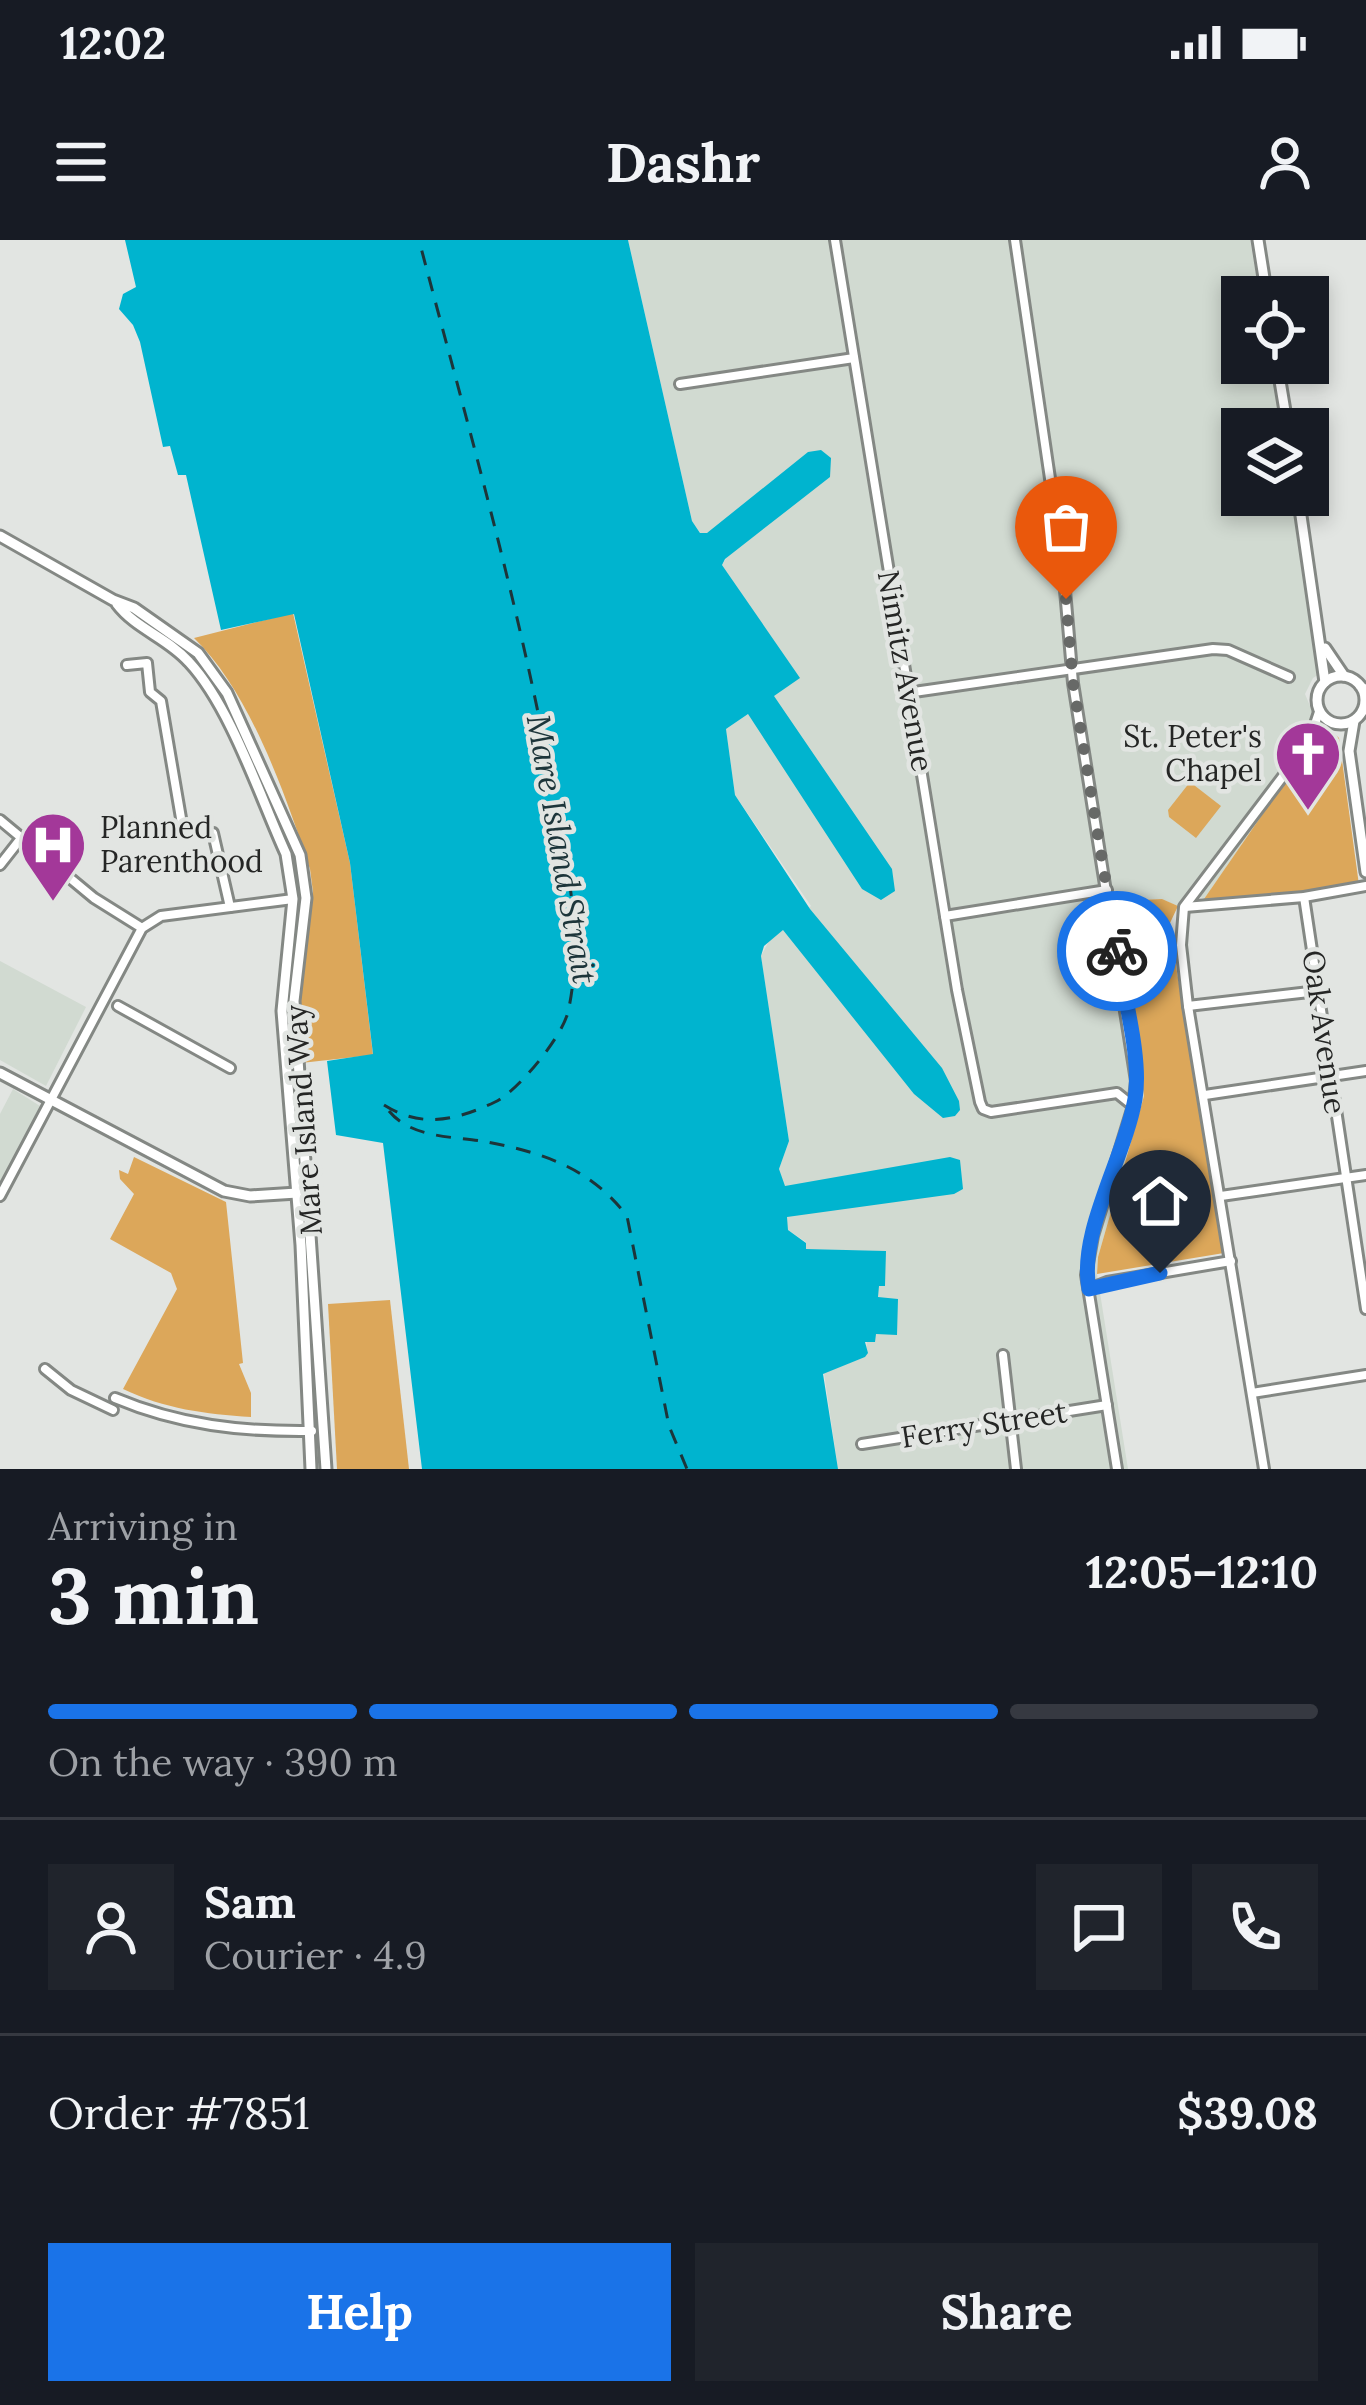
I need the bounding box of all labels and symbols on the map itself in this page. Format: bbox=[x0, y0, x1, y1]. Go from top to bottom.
pin bbox=[1015, 476, 1117, 599]
street label: Nimitz Avenue bbox=[870, 567, 942, 774]
water label: Mare Island Strait bbox=[518, 711, 606, 987]
place label: St. Peter's Chapel bbox=[1123, 717, 1262, 789]
church icon: St. Peter's Chapel bbox=[1273, 719, 1343, 813]
place label: Planned Parenthood bbox=[100, 808, 263, 880]
hospital icon: Planned Parenthood bbox=[18, 810, 88, 904]
courier bbox=[1057, 891, 1177, 1011]
street label: Oak Avenue bbox=[1295, 947, 1355, 1116]
street label: Mare Island Way bbox=[276, 1003, 331, 1237]
pin bbox=[1109, 1150, 1211, 1273]
street label: Ferry Street bbox=[898, 1392, 1070, 1457]

